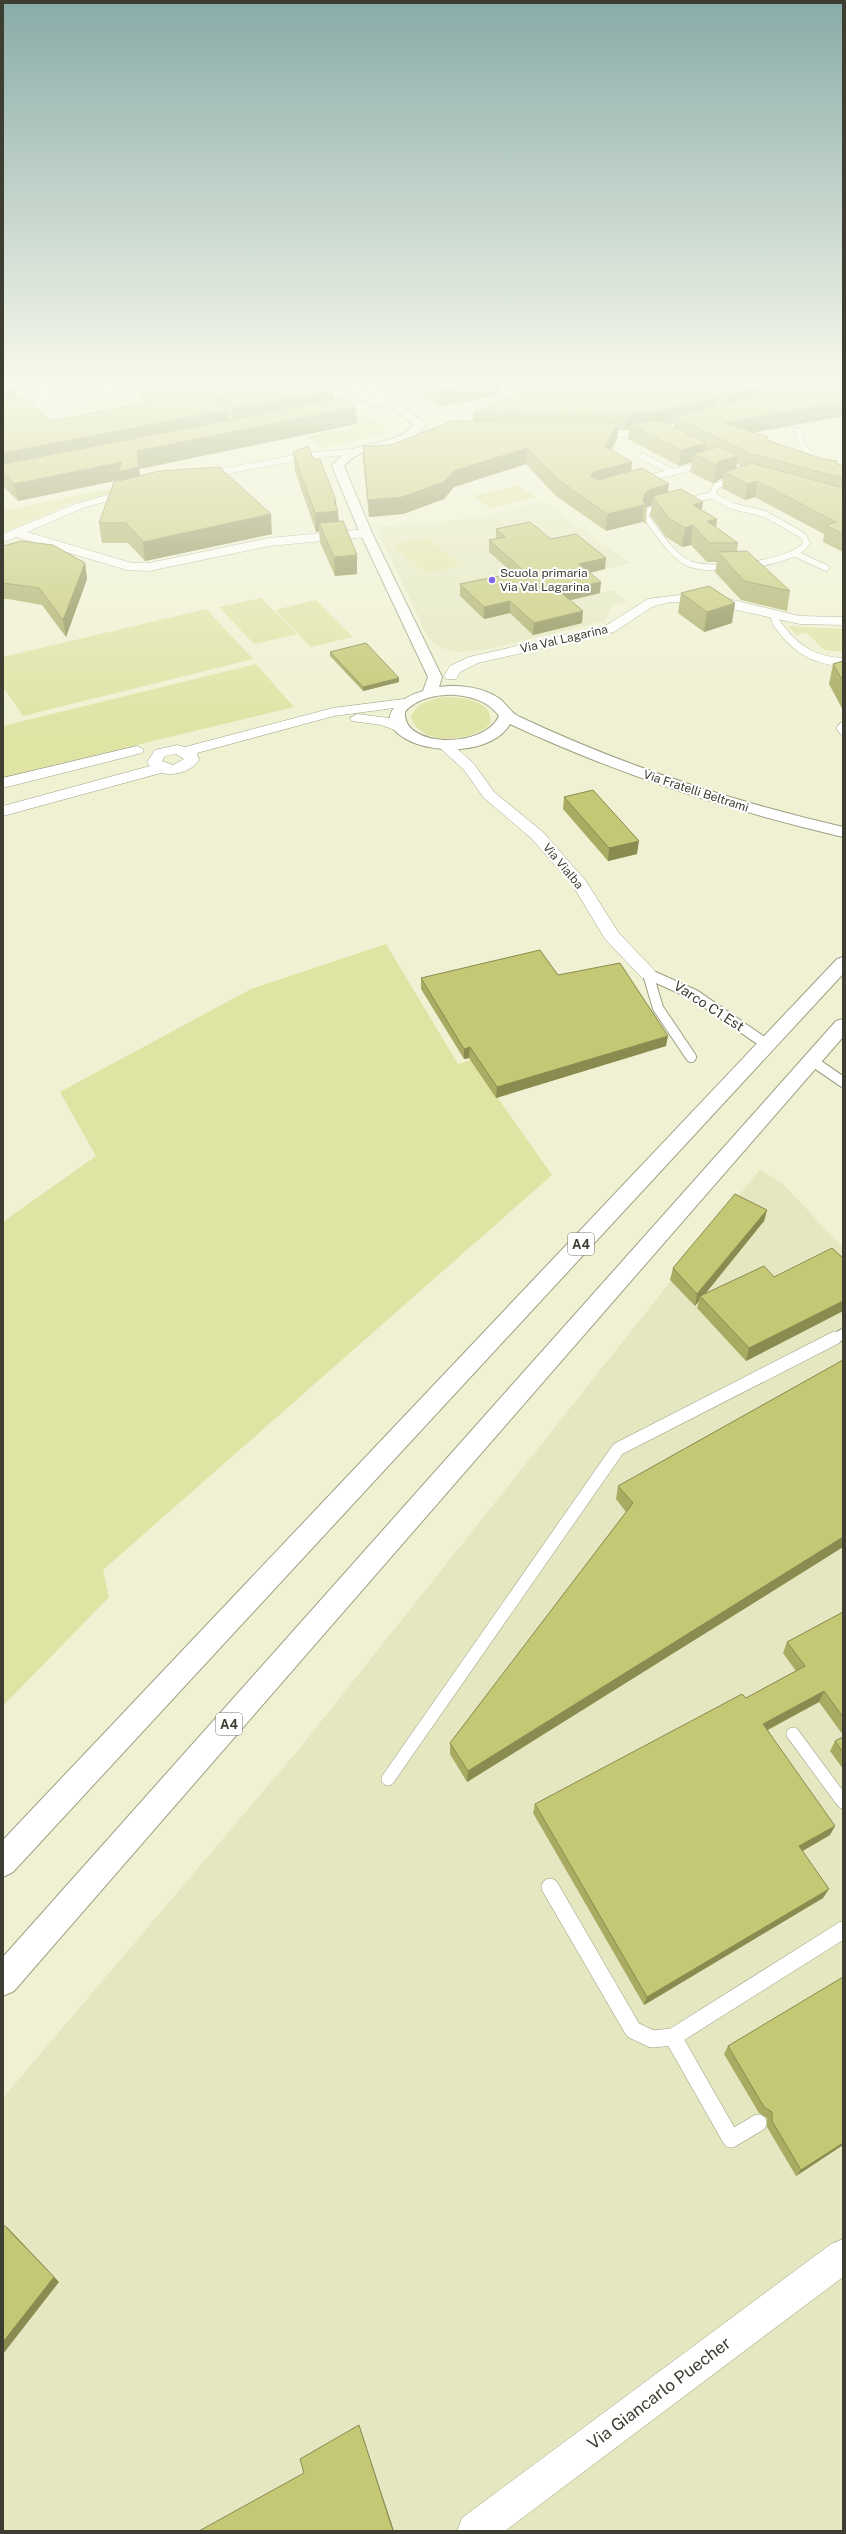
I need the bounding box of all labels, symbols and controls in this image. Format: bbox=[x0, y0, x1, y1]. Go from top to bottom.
place label: Scuola primaria Via Val Lagarina bbox=[500, 566, 590, 594]
marker: Scuola primaria Via Val Lagarina bbox=[487, 575, 497, 585]
street label: Via Val Lagarina bbox=[519, 622, 609, 656]
street label: Via Fratelli Beltrami bbox=[642, 767, 750, 815]
street label: Via Vialba bbox=[540, 840, 586, 892]
street label: Varco C1 Est bbox=[671, 977, 747, 1035]
road number: A4 bbox=[568, 1233, 594, 1255]
road number: A4 bbox=[216, 1713, 242, 1735]
street label: Via Giancarlo Puecher bbox=[583, 2332, 735, 2453]

